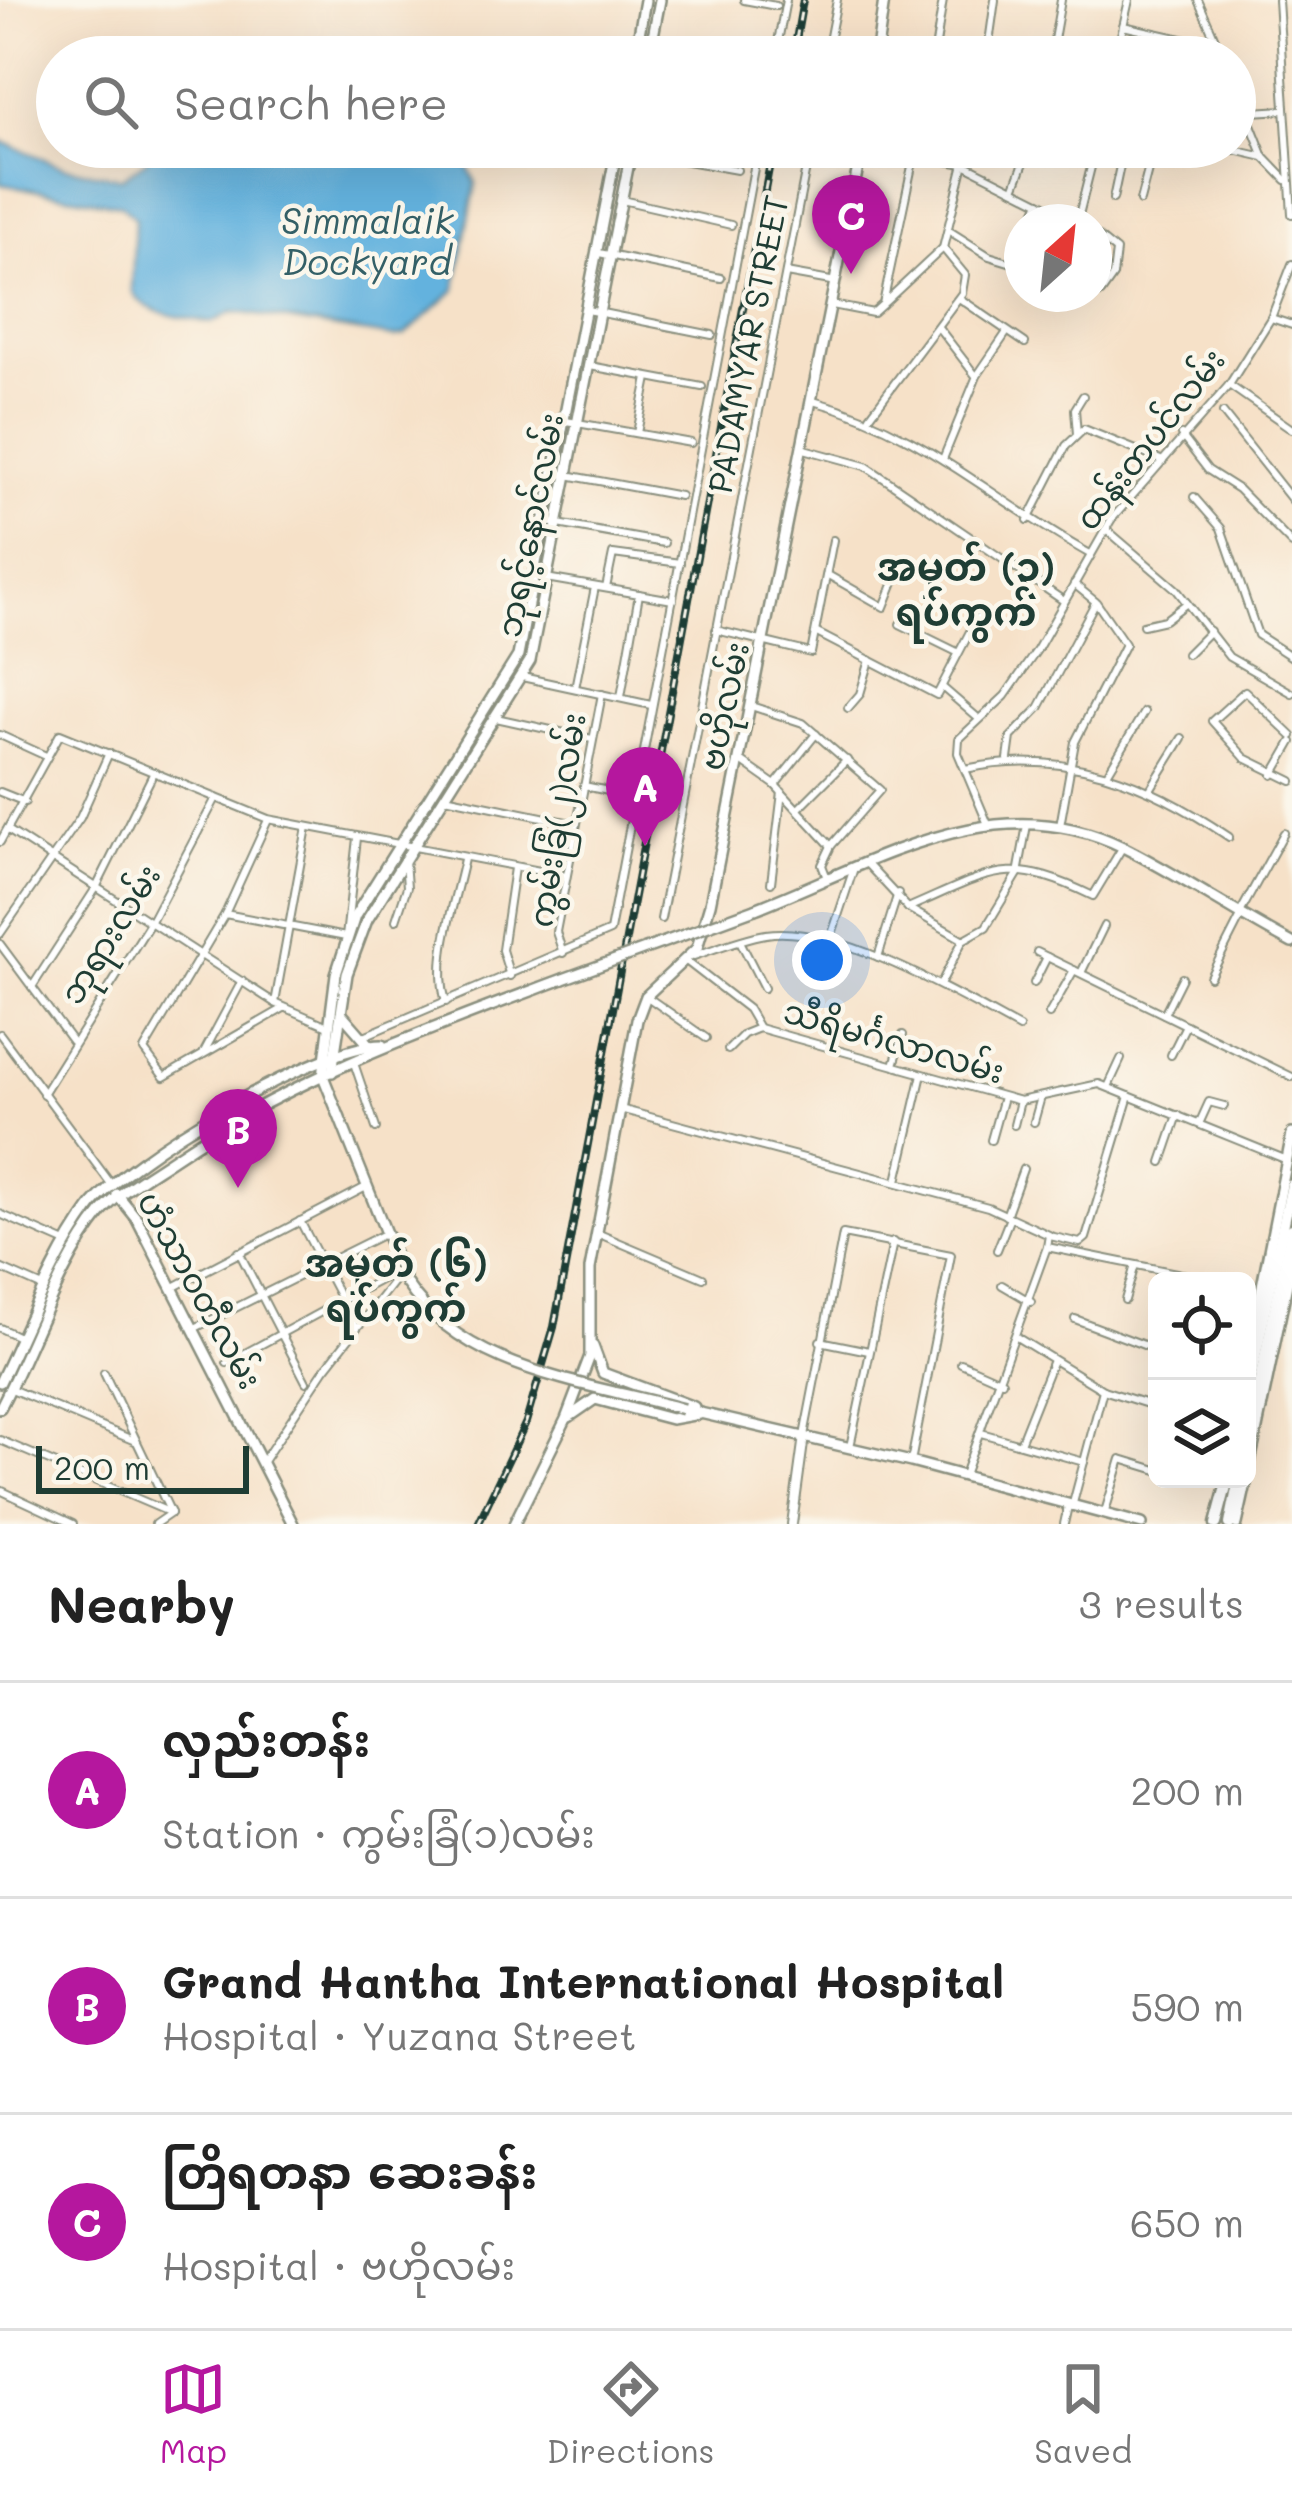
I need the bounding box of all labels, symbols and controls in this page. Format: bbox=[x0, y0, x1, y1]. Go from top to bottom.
search box bbox=[36, 36, 1256, 168]
icon: search bbox=[78, 69, 144, 135]
text: Search here bbox=[174, 73, 448, 131]
pin: C bbox=[812, 175, 890, 274]
street label: PADAMYAR STREET bbox=[697, 191, 797, 496]
water label: Simmalaik Dockyard bbox=[281, 196, 454, 285]
north arrow bbox=[1004, 204, 1112, 312]
street label: ထန်းတပင်လမ်း bbox=[1064, 339, 1239, 542]
street label: ဘုရင့်နောင်လမ်း bbox=[486, 409, 578, 642]
district label: အမှတ် (၃) ရပ်ကွက် bbox=[877, 540, 1055, 644]
street label: ဗဟိုလမ်း bbox=[688, 637, 764, 775]
street label: ကွမ်းခြံ(၂)လမ်း bbox=[517, 710, 601, 931]
pin: A bbox=[606, 747, 684, 846]
street label: ဘုရားလမ်း bbox=[49, 855, 175, 1015]
your location bbox=[792, 930, 852, 990]
street label: သီရိမင်္ဂလာလမ်း bbox=[777, 988, 1010, 1098]
pin: B bbox=[199, 1089, 277, 1188]
street label: ဟံသာဝတီလမ်း bbox=[129, 1183, 273, 1396]
district label: အမှတ် (၆) ရပ်ကွက် bbox=[304, 1236, 488, 1340]
map controls bbox=[1148, 1272, 1256, 1488]
button: locate bbox=[1148, 1272, 1256, 1380]
button: layers bbox=[1148, 1380, 1256, 1488]
scale bar bbox=[36, 1440, 249, 1493]
text: 200 m bbox=[54, 1445, 150, 1488]
text: Nearby bbox=[48, 1569, 235, 1636]
text: 3 results bbox=[1079, 1577, 1244, 1628]
text: လှည်းတန်း bbox=[162, 1710, 371, 1768]
text: A bbox=[73, 1764, 101, 1815]
text: 200 m bbox=[1131, 1764, 1244, 1815]
text: Station · ကွမ်းခြံ(၁)လမ်း bbox=[162, 1807, 595, 1858]
text: Grand Hantha International Hospital bbox=[162, 1951, 1004, 2009]
text: B bbox=[74, 1980, 100, 2031]
text: 590 m bbox=[1131, 1980, 1244, 2031]
text: Hospital · Yuzana Street bbox=[162, 2009, 636, 2060]
text: တြိရတနာ ဆေးခန်း bbox=[162, 2142, 538, 2200]
text: C bbox=[73, 2196, 101, 2247]
text: 650 m bbox=[1130, 2196, 1244, 2247]
text: Hospital · ဗဟိုလမ်း bbox=[162, 2239, 515, 2290]
tab: Map bbox=[160, 2356, 227, 2471]
tab: Directions bbox=[547, 2356, 714, 2471]
tab: Saved bbox=[1034, 2356, 1132, 2471]

